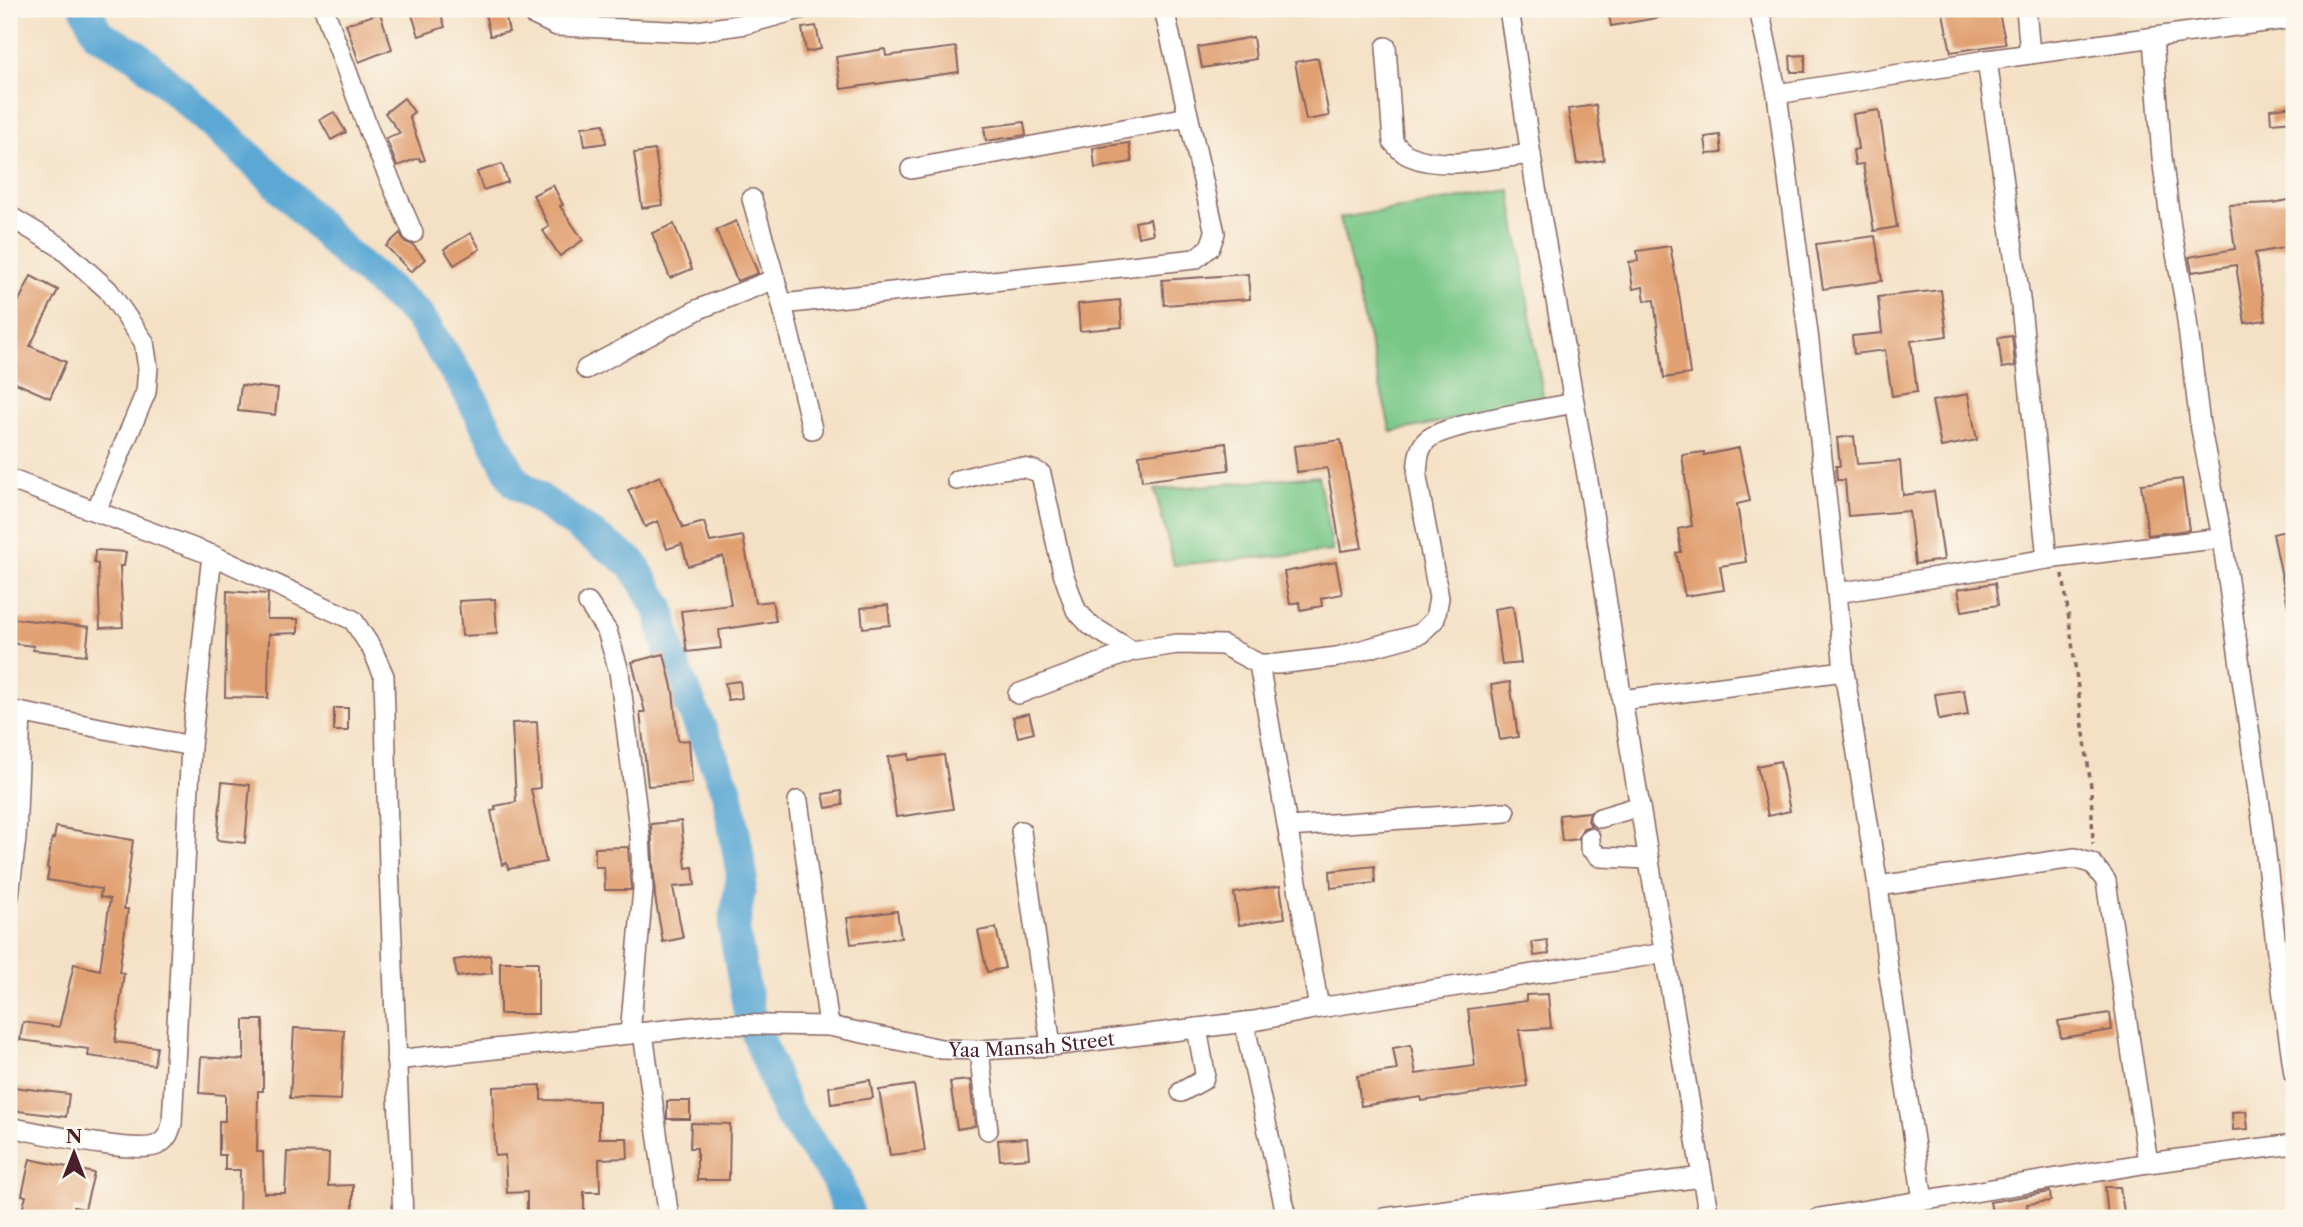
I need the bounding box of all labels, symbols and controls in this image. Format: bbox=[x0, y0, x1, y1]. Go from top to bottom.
street label: Yaa Mansah Street bbox=[947, 1027, 1116, 1062]
north arrow bbox=[38, 1118, 108, 1188]
text: N bbox=[66, 1125, 82, 1148]

